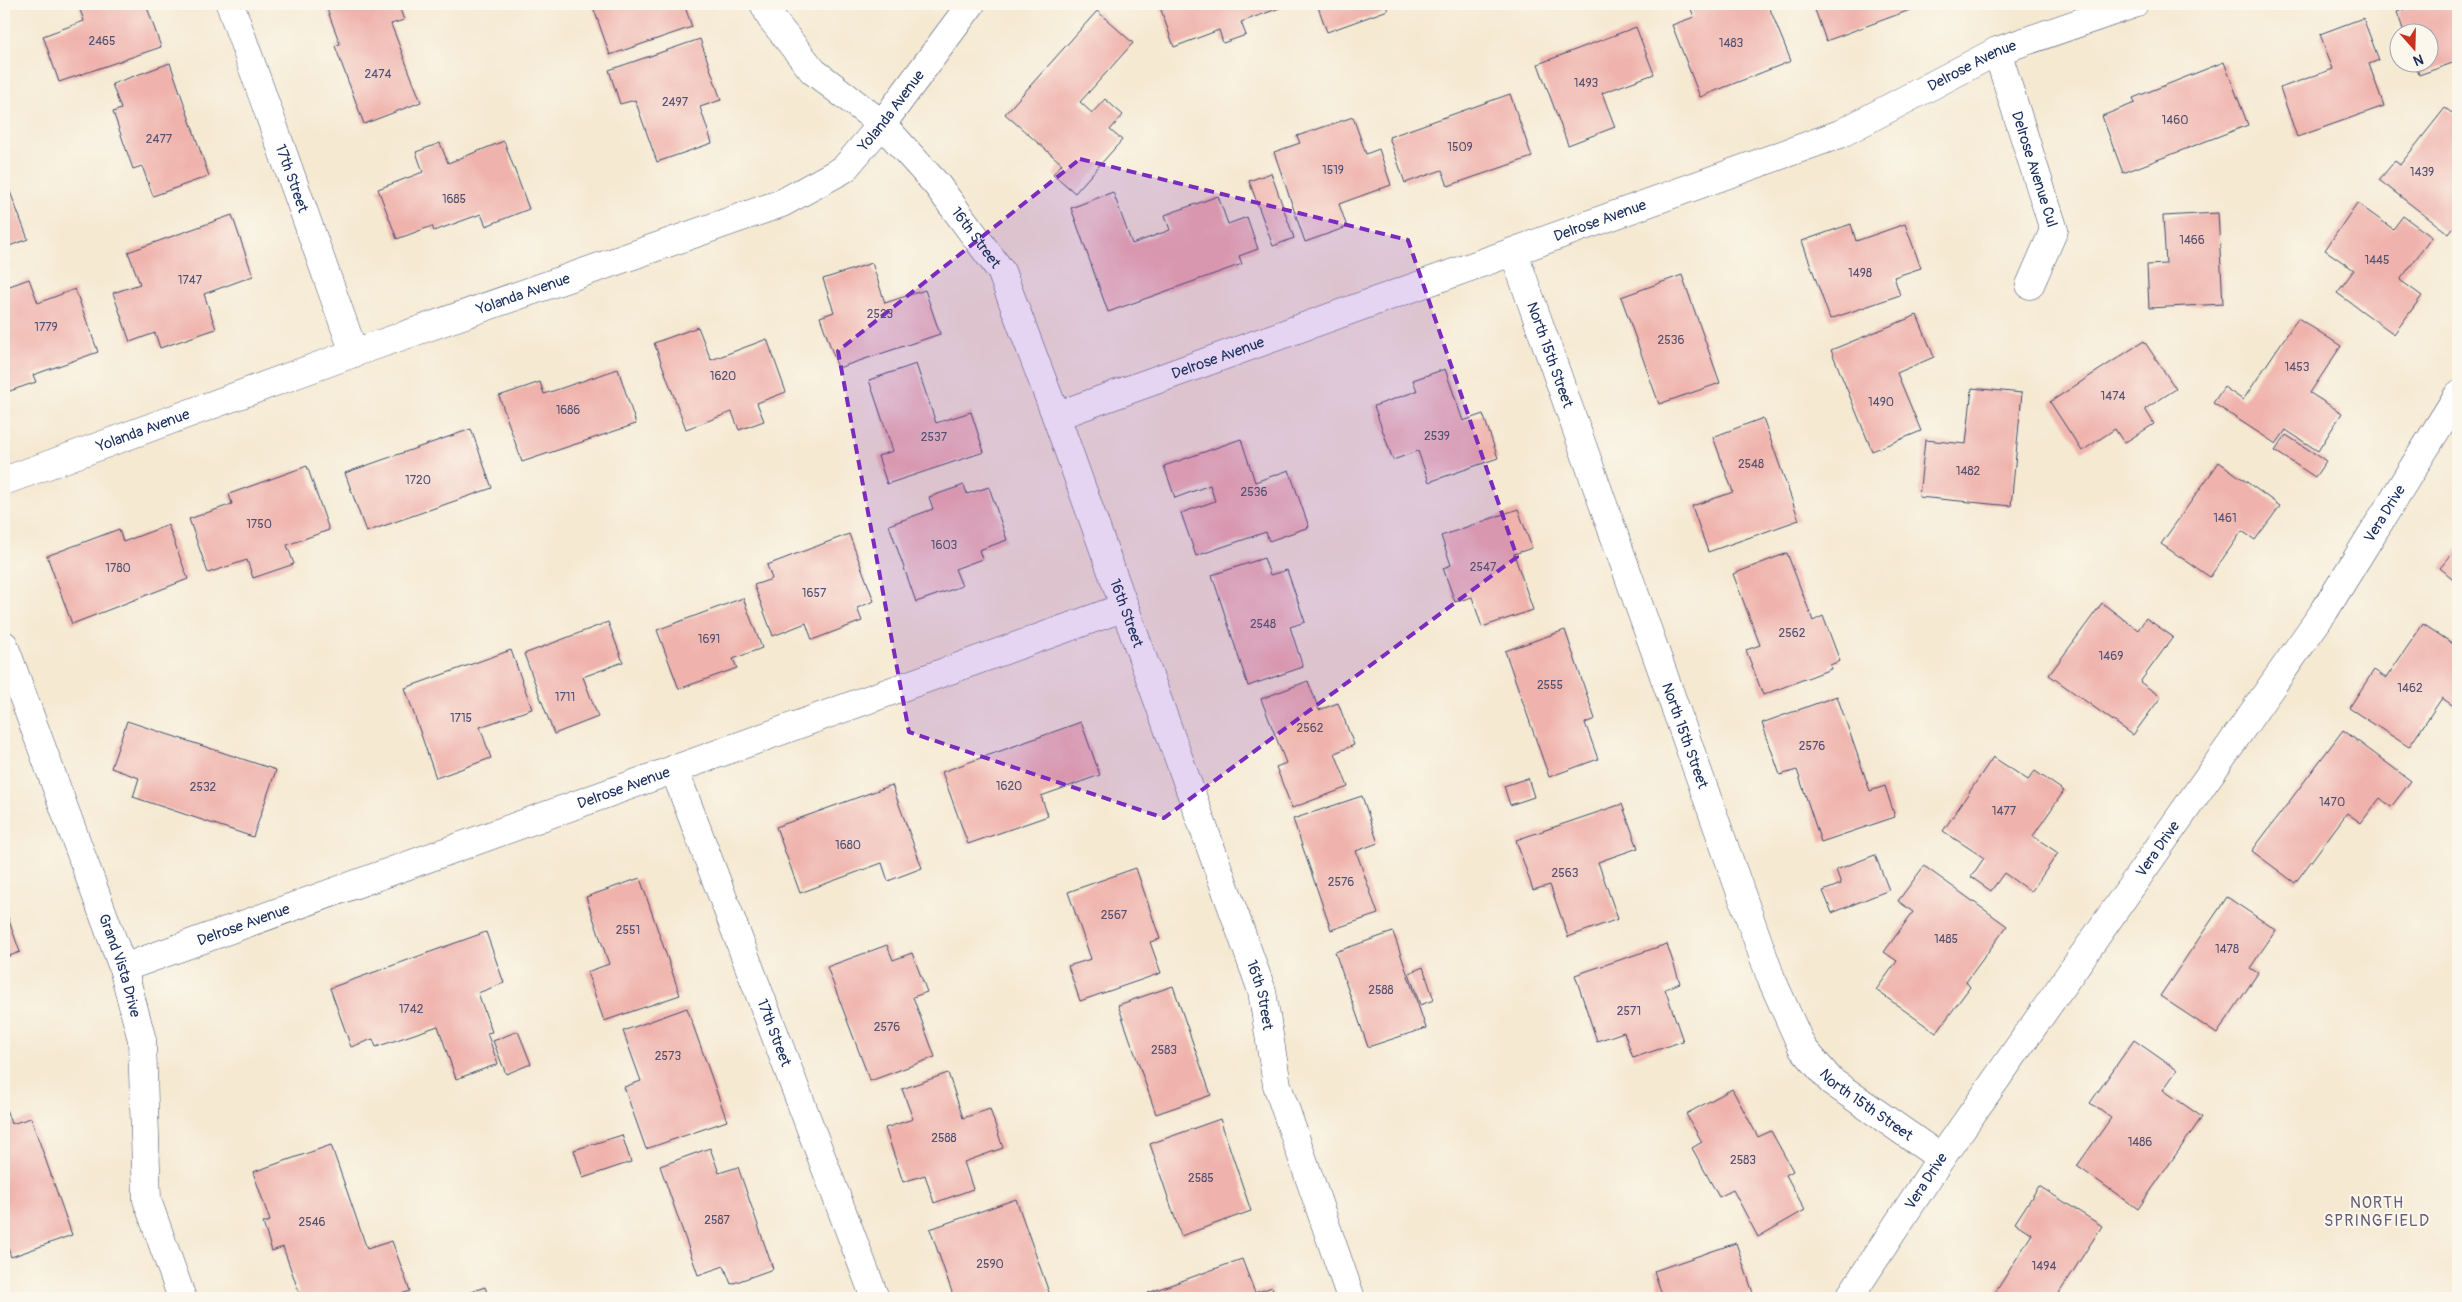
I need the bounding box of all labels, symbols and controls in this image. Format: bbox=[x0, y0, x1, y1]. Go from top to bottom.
north arrow bbox=[2390, 22, 2440, 72]
house number: 2465 bbox=[88, 34, 116, 49]
street label: Delrose Avenue bbox=[1924, 35, 2019, 96]
house number: 1483 bbox=[1719, 36, 1743, 51]
text: N bbox=[2411, 50, 2426, 69]
street label: Yolanda Avenue bbox=[853, 66, 929, 156]
house number: 2474 bbox=[365, 67, 392, 82]
house number: 1493 bbox=[1574, 76, 1599, 91]
house number: 2497 bbox=[662, 95, 689, 110]
street label: Delrose Avenue Cul bbox=[2007, 109, 2062, 230]
house number: 1460 bbox=[2162, 113, 2188, 128]
house number: 2477 bbox=[146, 132, 173, 147]
house number: 1509 bbox=[1447, 140, 1473, 155]
street label: 17th Street bbox=[271, 142, 313, 216]
house number: 1519 bbox=[1322, 163, 1344, 178]
house number: 1439 bbox=[2410, 165, 2434, 180]
house number: 1685 bbox=[442, 192, 466, 207]
street label: Delrose Avenue bbox=[1551, 195, 1649, 246]
street label: 16th Street bbox=[947, 203, 1006, 273]
house number: 1466 bbox=[2179, 233, 2205, 248]
house number: 1445 bbox=[2364, 253, 2390, 268]
house number: 1498 bbox=[1848, 266, 1872, 281]
street label: Yolanda Avenue bbox=[473, 268, 573, 319]
house number: 1747 bbox=[178, 273, 203, 288]
street label: North 15th Street bbox=[1523, 299, 1578, 411]
house number: 2523 bbox=[867, 307, 893, 322]
house number: 1779 bbox=[34, 320, 58, 335]
street label: Delrose Avenue bbox=[1169, 332, 1267, 383]
house number: 2536 bbox=[1658, 333, 1684, 348]
house number: 1453 bbox=[2285, 360, 2310, 375]
house number: 1620 bbox=[710, 369, 736, 384]
house number: 1474 bbox=[2101, 389, 2126, 404]
house number: 1490 bbox=[1868, 395, 1894, 410]
house number: 1686 bbox=[556, 403, 580, 418]
street label: Yolanda Avenue bbox=[93, 404, 193, 456]
house number: 2539 bbox=[1424, 429, 1450, 444]
house number: 2537 bbox=[921, 430, 948, 445]
house number: 2548 bbox=[1738, 457, 1764, 472]
house number: 1482 bbox=[1956, 464, 1980, 479]
house number: 1720 bbox=[405, 473, 431, 488]
street label: Vera Drive bbox=[2360, 481, 2410, 546]
house number: 2536 bbox=[1241, 485, 1267, 500]
house number: 1461 bbox=[2213, 511, 2237, 526]
house number: 1750 bbox=[246, 517, 272, 532]
house number: 1603 bbox=[931, 538, 958, 553]
house number: 2547 bbox=[1470, 560, 1497, 575]
house number: 1780 bbox=[105, 561, 131, 576]
street label: 16th Street bbox=[1106, 576, 1148, 651]
house number: 1657 bbox=[802, 586, 827, 601]
house number: 2548 bbox=[1250, 617, 1276, 632]
house number: 2562 bbox=[1779, 626, 1806, 641]
house number: 1691 bbox=[698, 632, 720, 647]
house number: 1469 bbox=[2099, 649, 2123, 664]
house number: 2555 bbox=[1537, 678, 1563, 693]
street label: North 15th Street bbox=[1658, 680, 1713, 792]
house number: 1462 bbox=[2397, 681, 2423, 696]
house number: 1711 bbox=[555, 690, 575, 705]
house number: 1715 bbox=[450, 711, 472, 726]
house number: 2562 bbox=[1297, 721, 1324, 736]
house number: 2576 bbox=[1799, 739, 1825, 754]
street label: Delrose Avenue bbox=[575, 762, 673, 813]
house number: 1620 bbox=[996, 779, 1022, 794]
house number: 2532 bbox=[190, 780, 217, 795]
house number: 1470 bbox=[2319, 795, 2345, 810]
house number: 1477 bbox=[1992, 804, 2017, 819]
street label: Vera Drive bbox=[2131, 817, 2184, 881]
house number: 1680 bbox=[835, 838, 861, 853]
house number: 2563 bbox=[1552, 866, 1579, 881]
house number: 2576 bbox=[1328, 875, 1354, 890]
street label: Delrose Avenue bbox=[195, 899, 293, 950]
house number: 2567 bbox=[1101, 908, 1128, 923]
street label: Grand Vista Drive bbox=[94, 911, 145, 1020]
house number: 2551 bbox=[616, 923, 640, 938]
house number: 1485 bbox=[1934, 932, 1958, 947]
house number: 1478 bbox=[2215, 942, 2239, 957]
street label: 16th Street bbox=[1242, 957, 1278, 1032]
house number: 2588 bbox=[1368, 983, 1394, 998]
street label: 17th Street bbox=[753, 996, 796, 1070]
house number: 1742 bbox=[399, 1002, 424, 1017]
house number: 2571 bbox=[1617, 1004, 1641, 1019]
house number: 2576 bbox=[874, 1020, 900, 1035]
house number: 2583 bbox=[1151, 1043, 1177, 1058]
house number: 2573 bbox=[655, 1049, 681, 1064]
street label: North 15th Street bbox=[1815, 1065, 1917, 1146]
house number: 2588 bbox=[931, 1131, 957, 1146]
house number: 1486 bbox=[2128, 1135, 2152, 1150]
street label: Vera Drive bbox=[1900, 1148, 1952, 1213]
house number: 2583 bbox=[1730, 1153, 1756, 1168]
house number: 2585 bbox=[1188, 1171, 1214, 1186]
district label: NORTH SPRINGFIELD bbox=[2324, 1193, 2430, 1231]
house number: 2587 bbox=[704, 1213, 730, 1228]
house number: 2546 bbox=[298, 1215, 326, 1230]
house number: 2590 bbox=[976, 1257, 1004, 1272]
house number: 1494 bbox=[2032, 1259, 2056, 1274]

